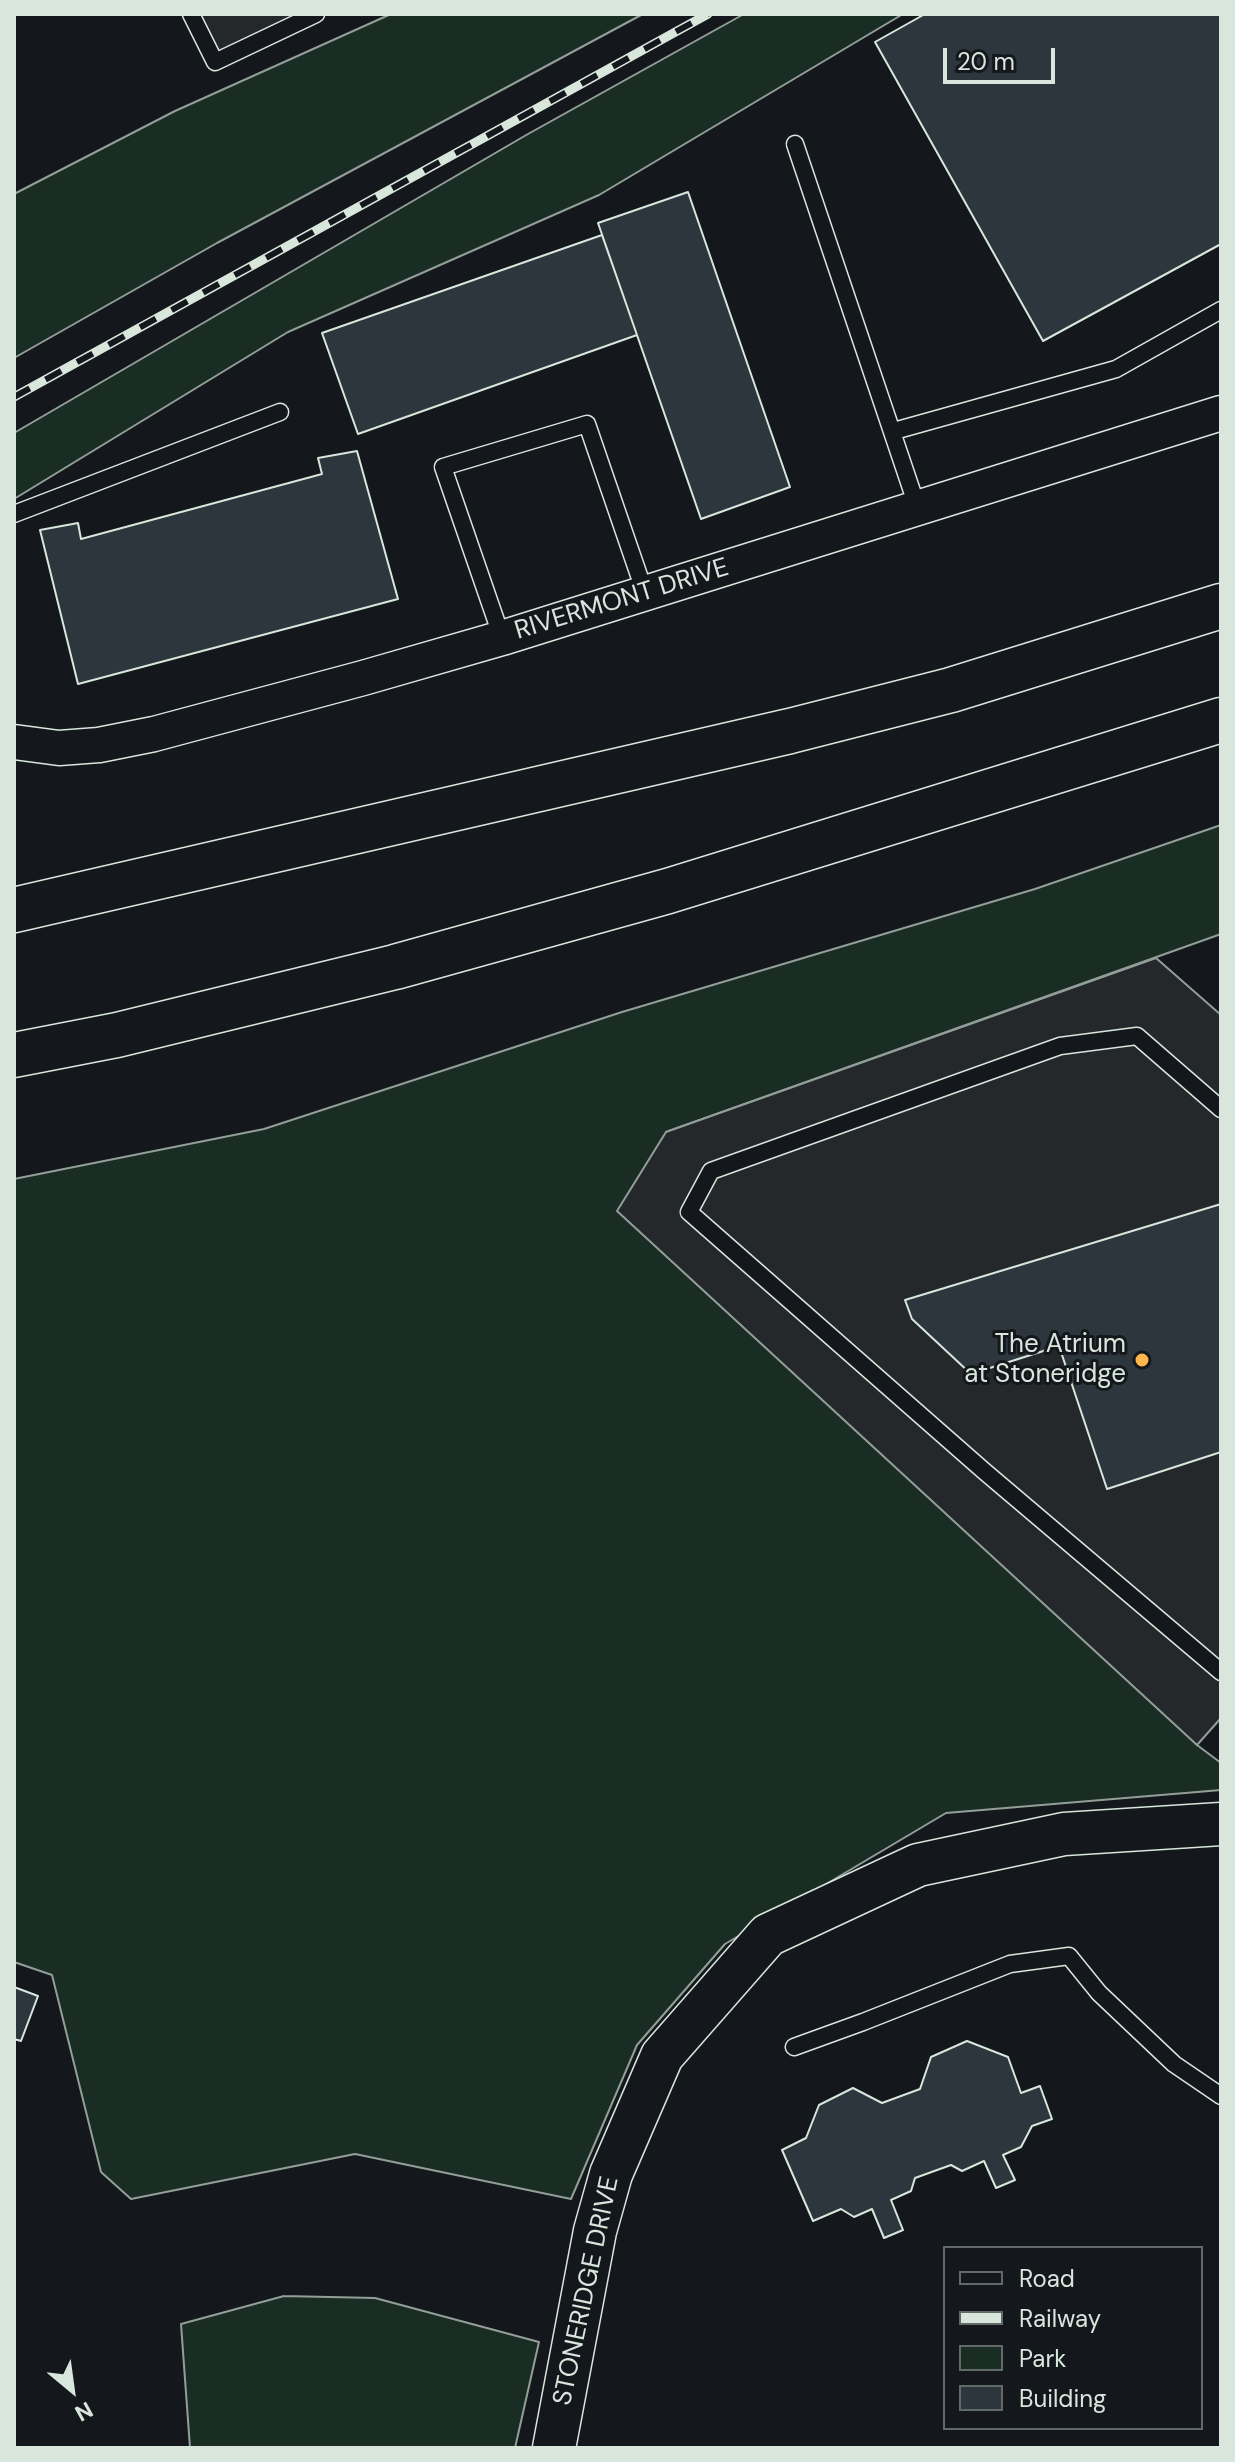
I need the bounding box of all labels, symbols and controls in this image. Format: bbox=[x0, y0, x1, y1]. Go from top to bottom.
scale bar bbox=[947, 32, 1059, 82]
text: 20 m bbox=[957, 46, 1015, 77]
street label: RIVERMONT DRIVE bbox=[511, 553, 733, 647]
place label: The Atrium at Stoneridge bbox=[964, 1329, 1126, 1390]
marker: The Atrium at Stoneridge bbox=[1133, 1351, 1151, 1369]
street label: STONERIDGE DRIVE bbox=[547, 2174, 627, 2408]
legend bbox=[943, 2246, 1203, 2430]
text: Road bbox=[1019, 2263, 1075, 2294]
text: Railway bbox=[1019, 2303, 1101, 2334]
text: Park bbox=[1019, 2343, 1066, 2374]
north arrow bbox=[32, 2350, 112, 2430]
text: Building bbox=[1019, 2383, 1106, 2414]
text: N bbox=[70, 2395, 98, 2428]

